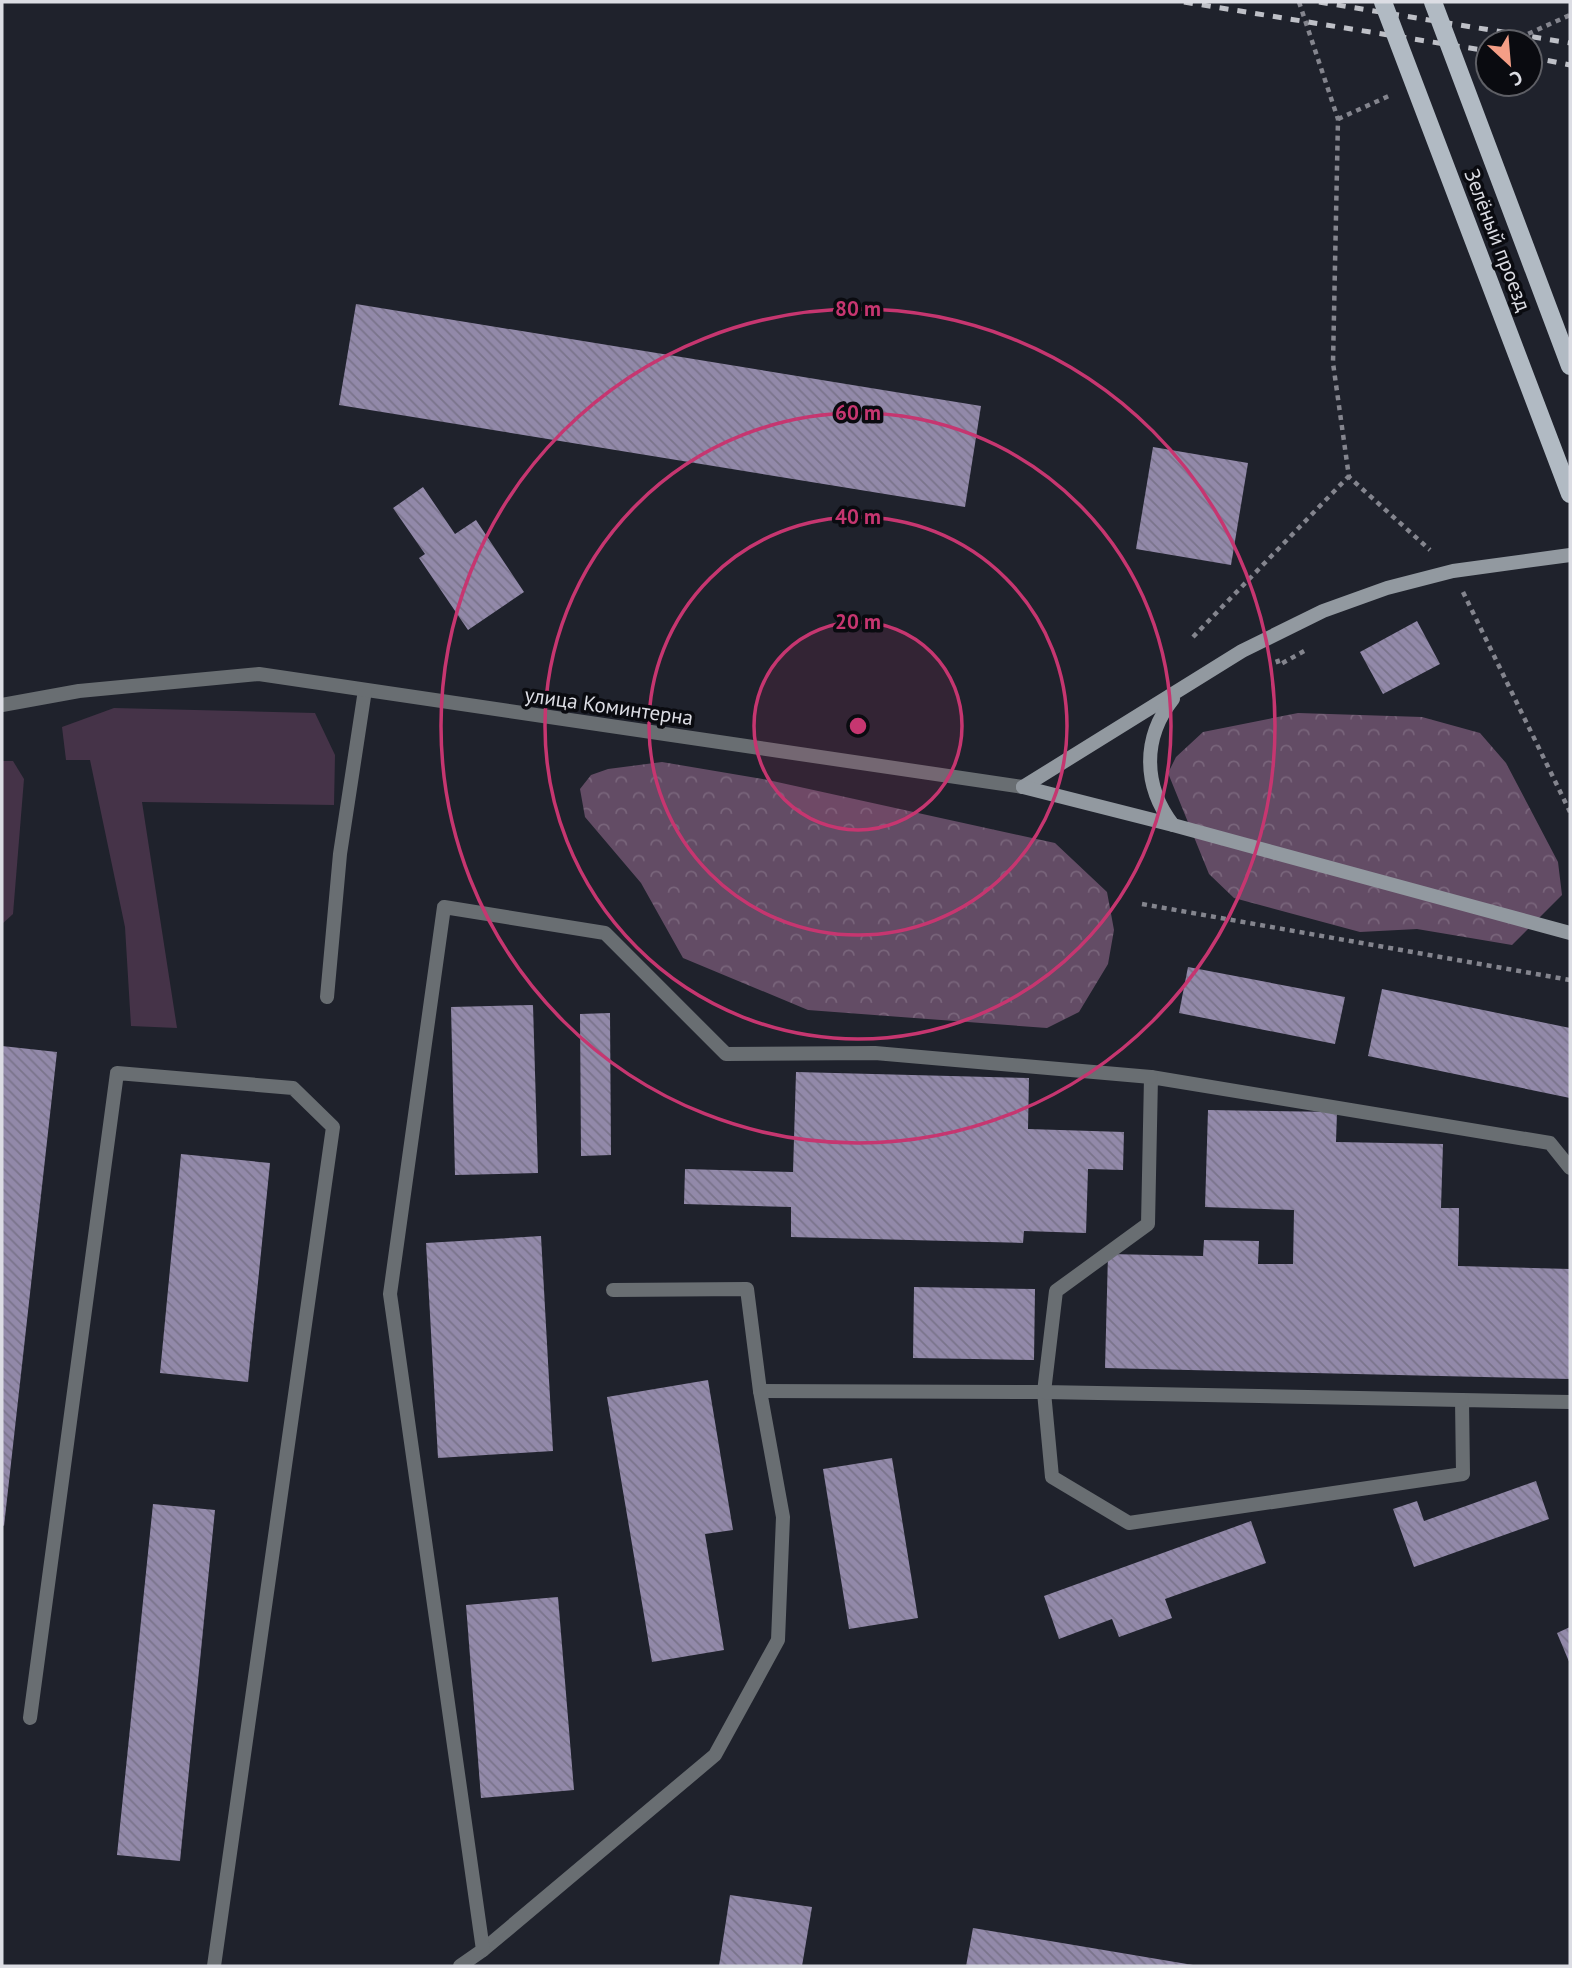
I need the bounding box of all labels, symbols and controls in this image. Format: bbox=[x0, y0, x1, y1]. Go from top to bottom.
north arrow bbox=[1474, 28, 1544, 98]
text: С bbox=[1506, 65, 1526, 92]
street label: Зелёный проезд bbox=[1458, 165, 1538, 315]
text: 80 m bbox=[835, 295, 881, 322]
text: 60 m bbox=[835, 399, 881, 426]
text: 40 m bbox=[835, 503, 881, 530]
text: 20 m bbox=[835, 608, 881, 635]
street label: улица Коминтерна bbox=[523, 681, 695, 731]
centre of rings bbox=[846, 714, 870, 738]

